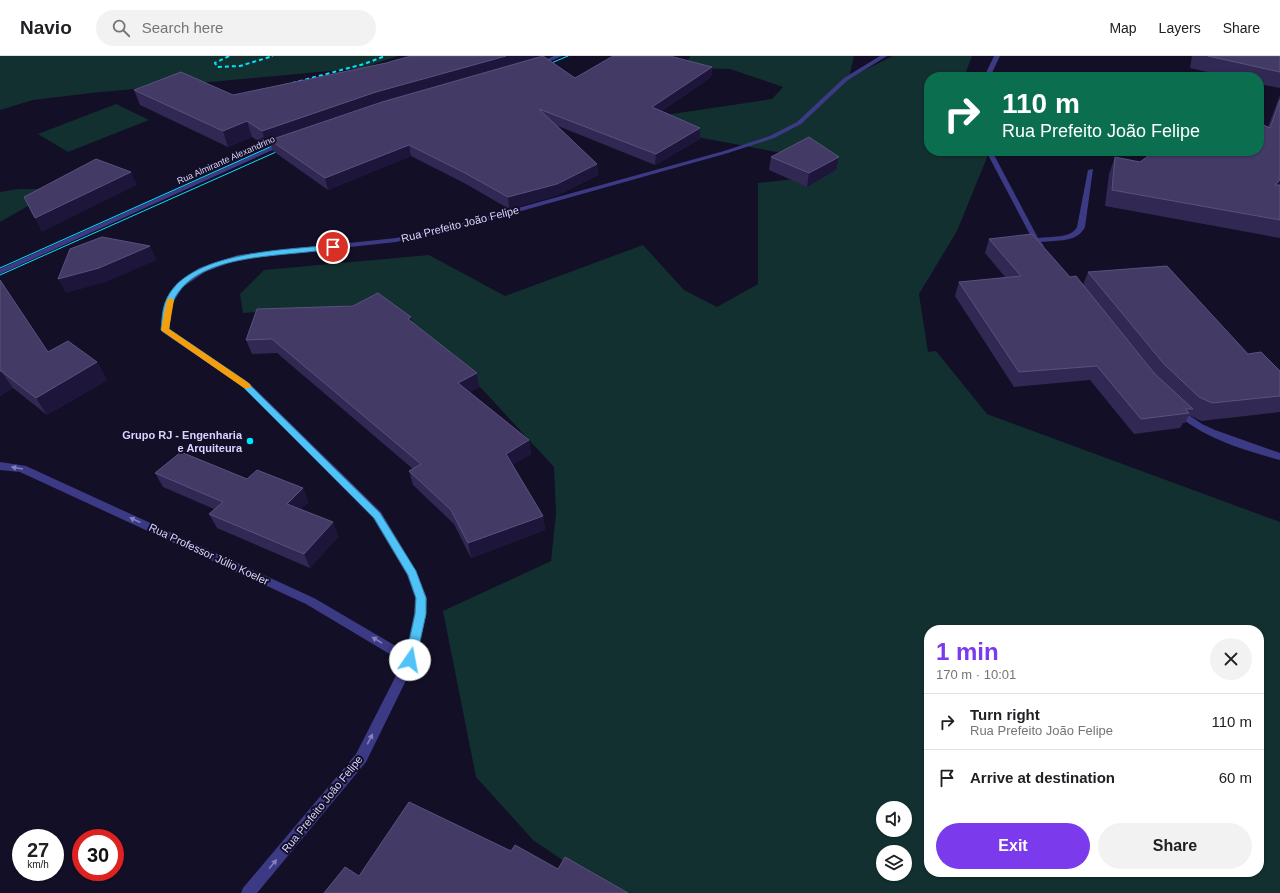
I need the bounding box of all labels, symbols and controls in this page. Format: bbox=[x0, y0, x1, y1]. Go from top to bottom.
search box bbox=[96, 10, 376, 46]
text: Navio bbox=[20, 17, 72, 38]
icon: search bbox=[110, 17, 132, 39]
text: Search here bbox=[142, 19, 223, 36]
text: Map bbox=[1109, 20, 1137, 36]
text: Layers bbox=[1159, 20, 1201, 36]
text: Share bbox=[1223, 20, 1260, 36]
icon: right bbox=[936, 88, 988, 140]
text: 110 m bbox=[1002, 88, 1080, 119]
text: Rua Prefeito João Felipe bbox=[1002, 121, 1200, 141]
street label: Rua Almirante Alexandrino bbox=[176, 134, 276, 186]
street label: Rua Prefeito João Felipe bbox=[400, 204, 520, 244]
pin bbox=[316, 230, 350, 264]
icon: arrive bbox=[322, 236, 344, 258]
place label: Grupo RJ - Engenharia e Arquiteura bbox=[122, 429, 243, 454]
marker: Grupo RJ - Engenharia e Arquiteura bbox=[245, 436, 255, 446]
one-way arrow bbox=[10, 465, 23, 471]
one-way arrow bbox=[129, 517, 141, 523]
street label: Rua Professor Júlio Koeler bbox=[147, 521, 271, 587]
one-way arrow bbox=[371, 637, 383, 644]
text: 1 min bbox=[936, 638, 999, 665]
button: close bbox=[1210, 638, 1252, 680]
position arrow bbox=[389, 639, 431, 681]
text: 170 m · 10:01 bbox=[936, 667, 1016, 682]
text: Turn right bbox=[970, 706, 1040, 723]
icon: right bbox=[936, 711, 958, 733]
text: 110 m bbox=[1211, 713, 1252, 730]
text: Rua Prefeito João Felipe bbox=[970, 723, 1113, 738]
one-way arrow bbox=[367, 734, 374, 745]
street label: Rua Prefeito João Felipe bbox=[279, 753, 365, 855]
icon: arrive bbox=[936, 767, 958, 789]
text: Arrive at destination bbox=[970, 769, 1115, 786]
text: 60 m bbox=[1219, 769, 1252, 786]
map controls bbox=[876, 801, 912, 881]
button: sound bbox=[876, 801, 912, 837]
button: Exit bbox=[936, 823, 1090, 869]
button: Share bbox=[1098, 823, 1252, 869]
speed limit sign: 30 bbox=[72, 829, 124, 881]
text: 27 bbox=[27, 839, 49, 861]
button: layers bbox=[876, 845, 912, 881]
one-way arrow bbox=[269, 858, 278, 869]
text: km/h bbox=[27, 859, 49, 870]

